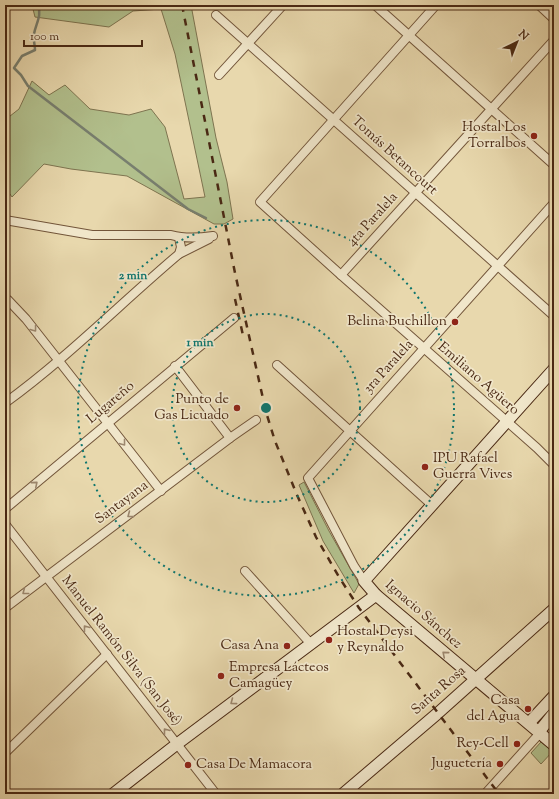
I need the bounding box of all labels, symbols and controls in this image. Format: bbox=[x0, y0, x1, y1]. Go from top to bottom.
scale bar bbox=[24, 22, 142, 48]
north arrow bbox=[497, 22, 537, 62]
text: N bbox=[514, 26, 532, 44]
text: 100 m bbox=[30, 28, 59, 46]
street label: Tomás Betancourt bbox=[347, 112, 442, 200]
place label: Hostal Los Torralbos bbox=[462, 118, 526, 154]
marker: Hostal Los Torralbos bbox=[529, 131, 539, 141]
street label: 4ta Paralela bbox=[343, 188, 403, 252]
text: 2 min bbox=[119, 267, 148, 285]
place label: Belina Buchillon bbox=[347, 312, 447, 332]
marker: Belina Buchillon bbox=[450, 317, 460, 327]
one-way arrow bbox=[29, 325, 36, 332]
text: 1 min bbox=[185, 334, 214, 352]
street label: 3ra Paralela bbox=[359, 335, 419, 398]
street label: Emiliano Agüero bbox=[433, 338, 524, 420]
street label: Lugareño bbox=[83, 377, 140, 429]
place label: Punto de Gas Licuado bbox=[154, 390, 229, 426]
centre of rings bbox=[259, 401, 273, 415]
marker: Punto de Gas Licuado bbox=[232, 403, 242, 413]
one-way arrow bbox=[118, 438, 125, 445]
place label: IPU Rafael Guerra Vives bbox=[433, 449, 512, 485]
marker: IPU Rafael Guerra Vives bbox=[420, 462, 430, 472]
street label: Santayana bbox=[91, 476, 153, 530]
one-way arrow bbox=[30, 482, 37, 489]
one-way arrow bbox=[127, 510, 134, 517]
street label: Manuel Ramón Silva (San José) bbox=[56, 572, 186, 730]
street label: Ignacio Sánchez bbox=[380, 576, 466, 654]
one-way arrow bbox=[23, 588, 30, 595]
place label: Hostal Deysi y Reynaldo bbox=[337, 622, 413, 658]
one-way arrow bbox=[84, 625, 91, 632]
marker: Hostal Deysi y Reynaldo bbox=[324, 635, 334, 645]
place label: Casa Ana bbox=[220, 636, 280, 656]
marker: Casa Ana bbox=[282, 641, 292, 651]
one-way arrow bbox=[442, 651, 449, 658]
place label: Empresa Lácteos Camagüey bbox=[229, 658, 329, 694]
street label: Santa Rosa bbox=[407, 661, 471, 720]
marker: Empresa Lácteos Camagüey bbox=[216, 671, 226, 681]
place label: Casa del Agua bbox=[466, 691, 521, 727]
one-way arrow bbox=[230, 698, 237, 705]
marker: Casa del Agua bbox=[523, 704, 533, 714]
one-way arrow bbox=[164, 728, 171, 735]
place label: Rey-Cell bbox=[456, 734, 509, 754]
marker: Rey-Cell bbox=[512, 739, 522, 749]
place label: Juguetería bbox=[431, 754, 493, 774]
place label: Casa De Mamacora bbox=[196, 755, 312, 775]
marker: Juguetería bbox=[495, 759, 505, 769]
marker: Casa De Mamacora bbox=[183, 760, 193, 770]

